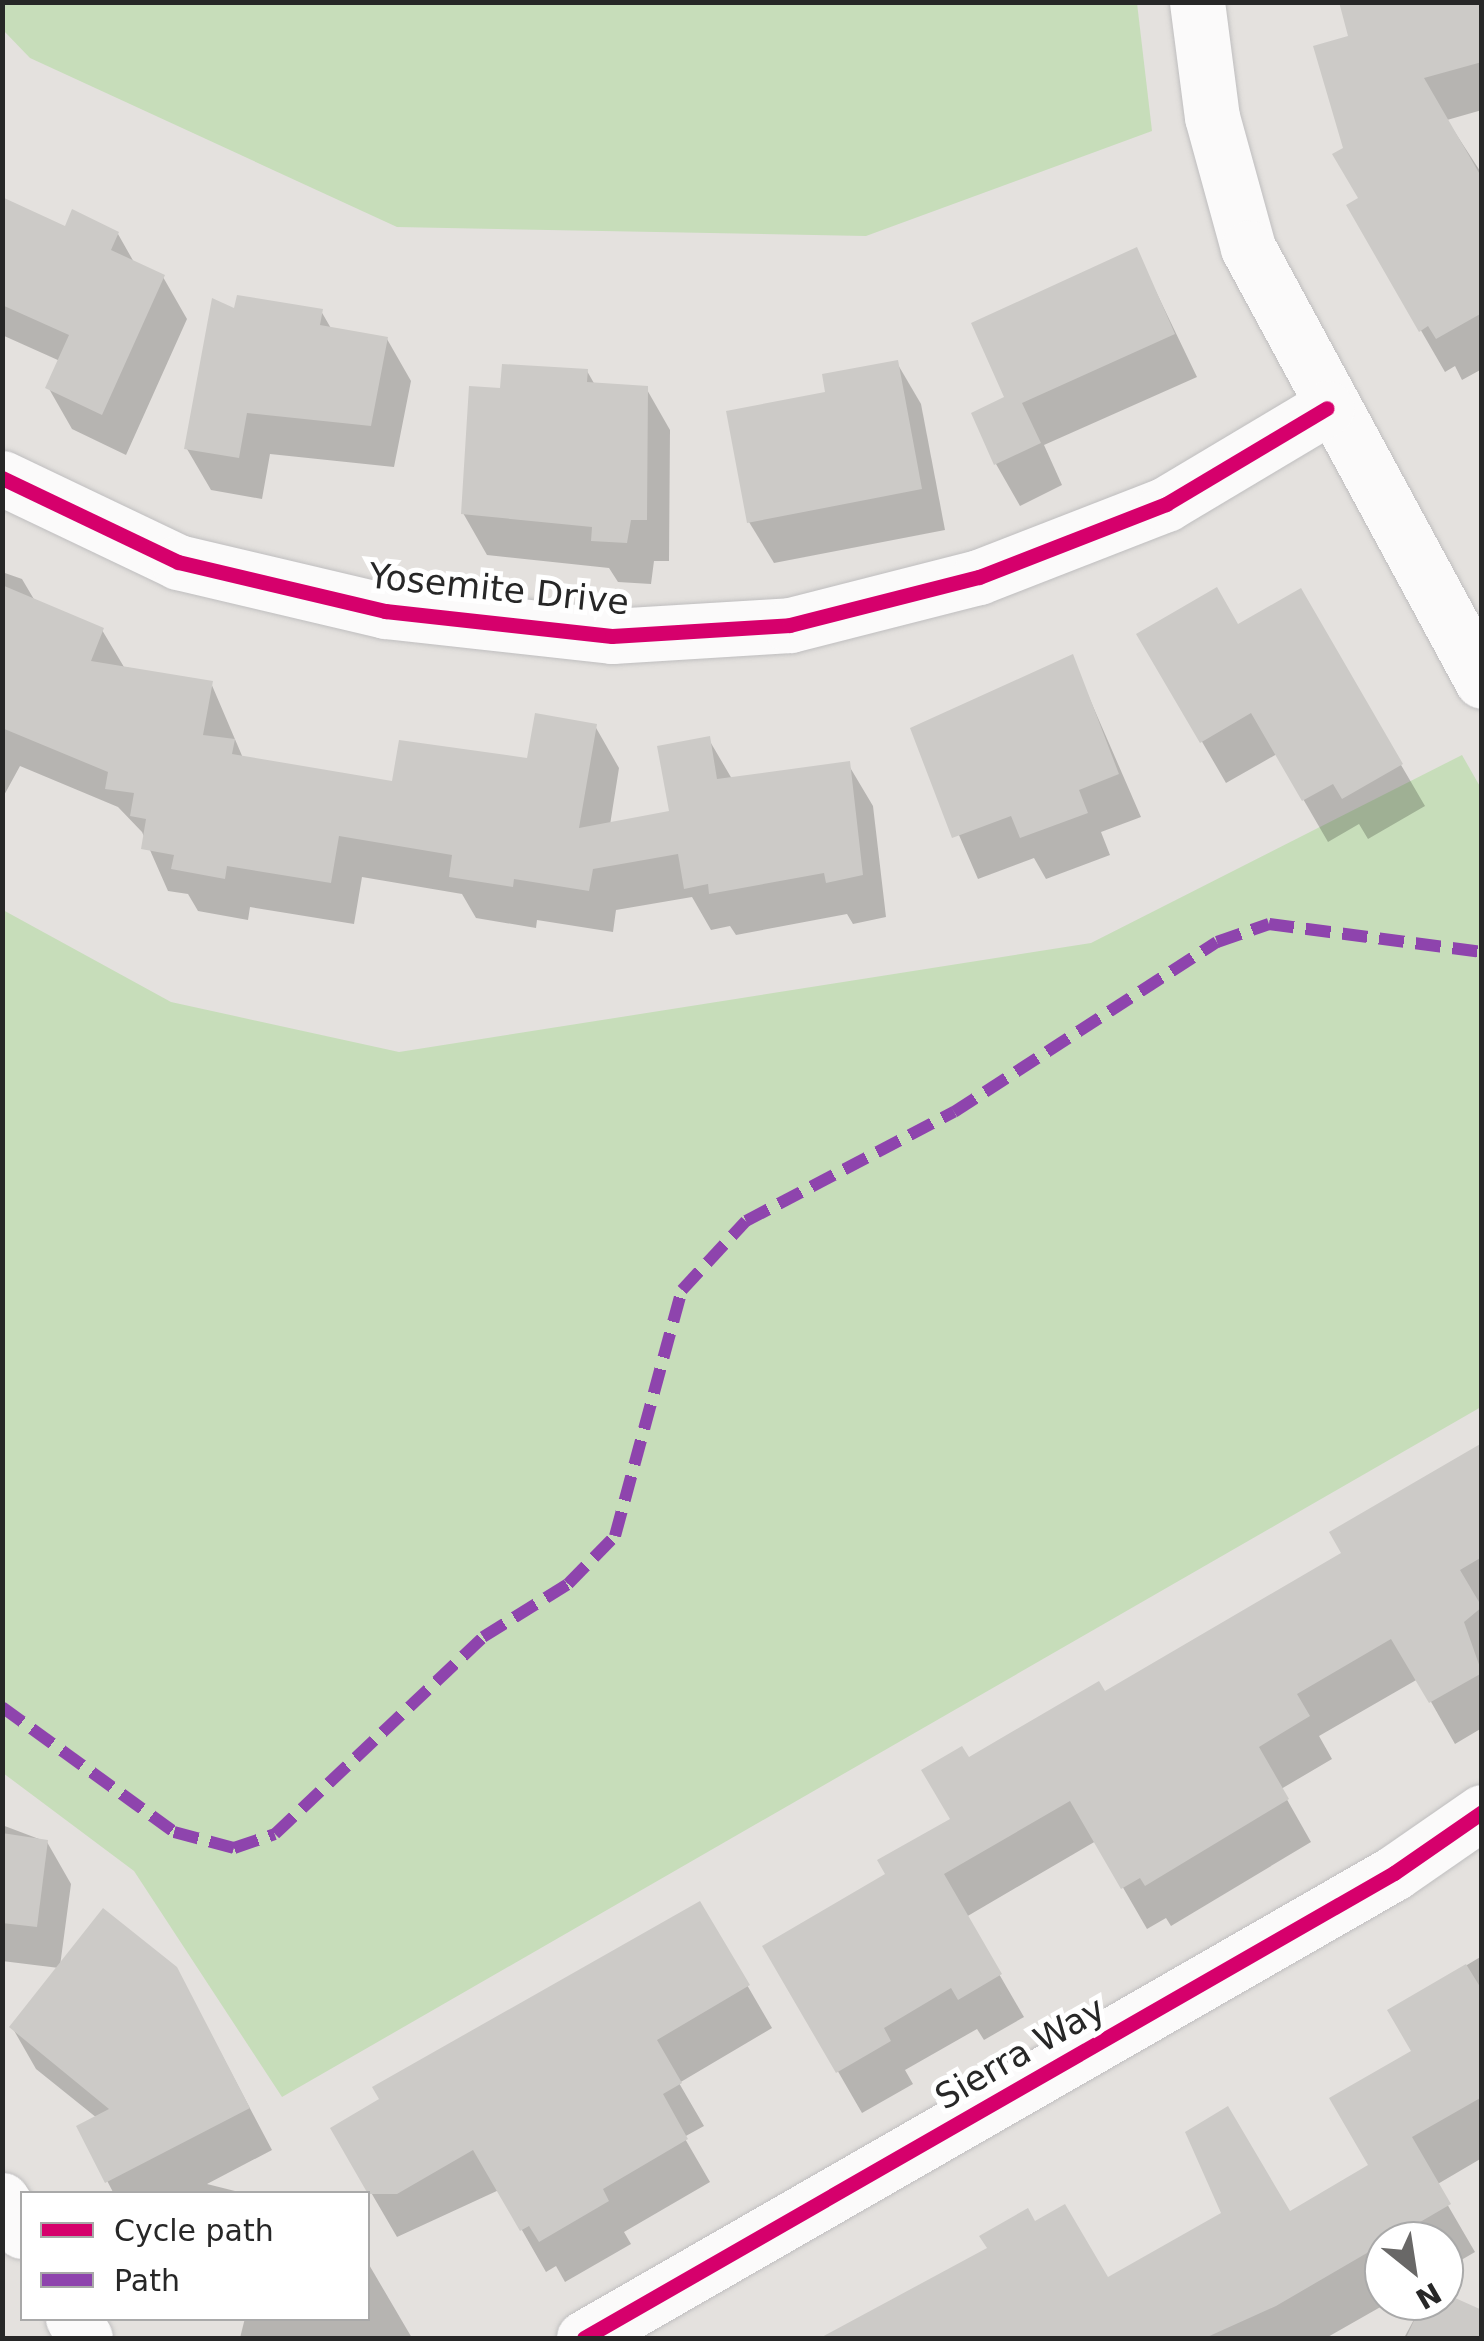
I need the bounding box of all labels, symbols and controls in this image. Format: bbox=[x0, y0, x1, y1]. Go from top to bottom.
street label: Yosemite Drive bbox=[367, 554, 631, 624]
street label: Sierra Way bbox=[928, 1988, 1112, 2118]
legend bbox=[20, 2191, 370, 2321]
text: Cycle path bbox=[114, 2213, 274, 2248]
north arrow bbox=[1364, 2221, 1464, 2321]
text: Path bbox=[114, 2263, 180, 2298]
text: N bbox=[1410, 2276, 1447, 2316]

